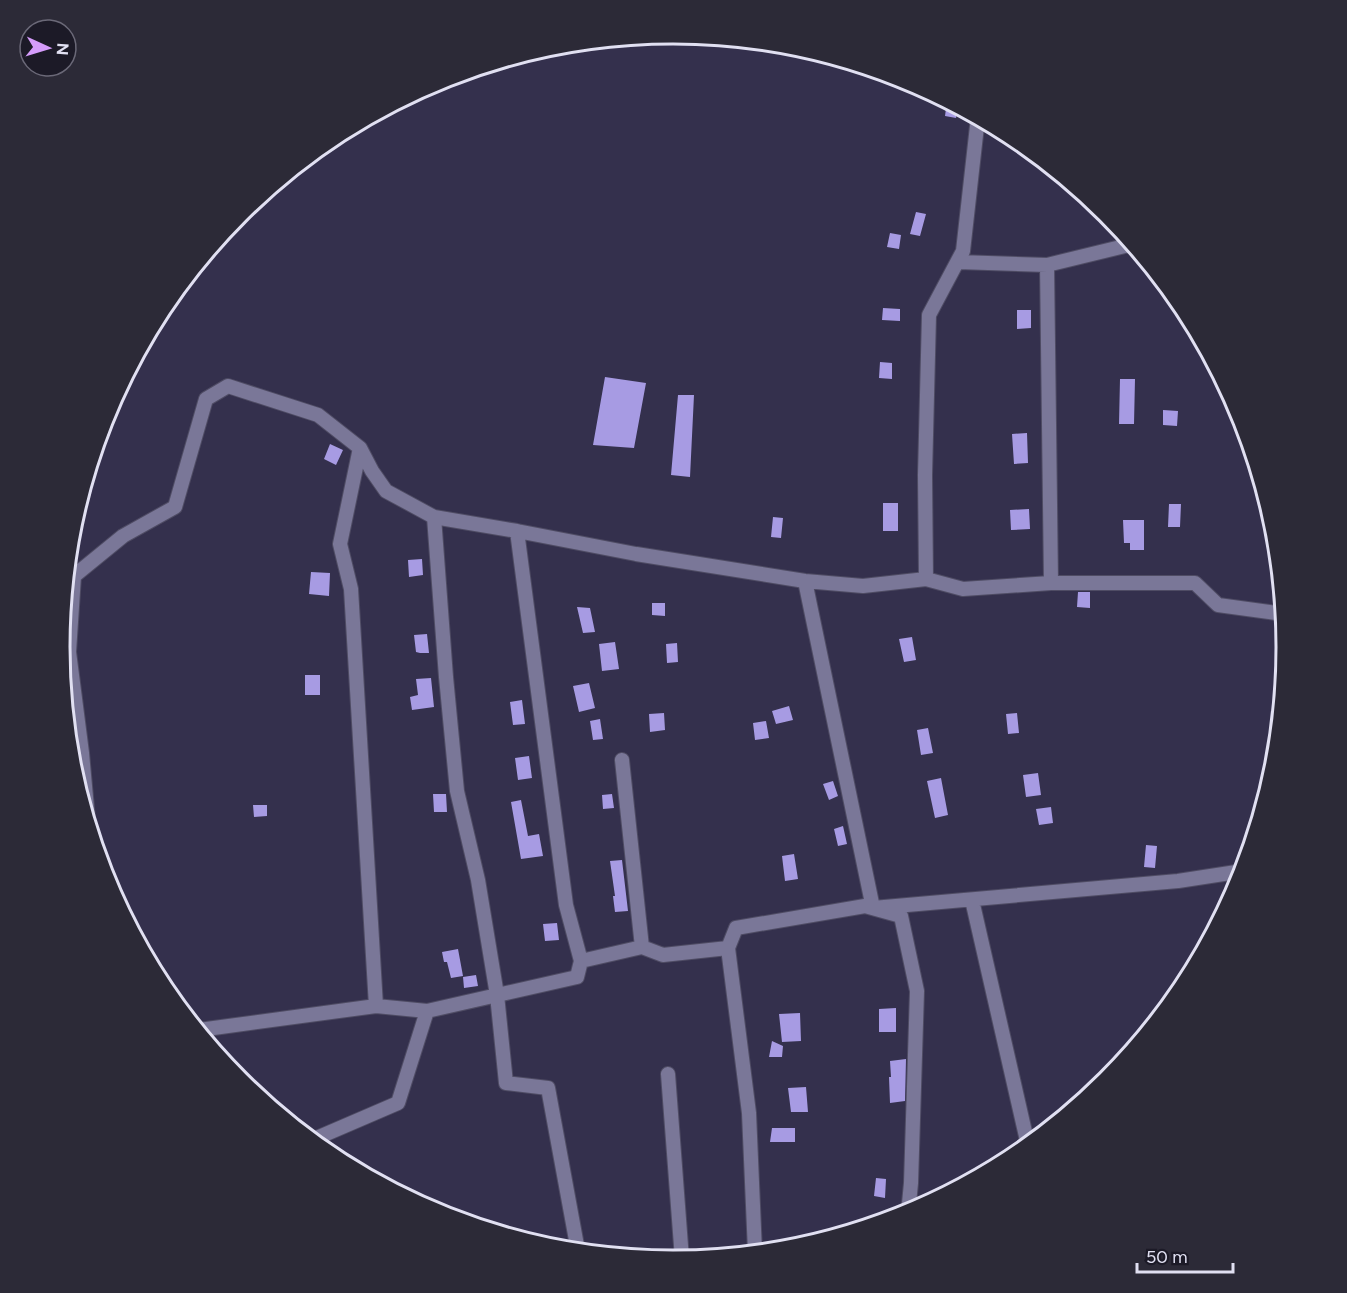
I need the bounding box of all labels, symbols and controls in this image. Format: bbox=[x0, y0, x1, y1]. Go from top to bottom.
north arrow bbox=[18, 18, 78, 78]
text: N bbox=[53, 42, 72, 56]
scale bar bbox=[1137, 1236, 1233, 1274]
text: 50 m bbox=[1146, 1246, 1188, 1268]

